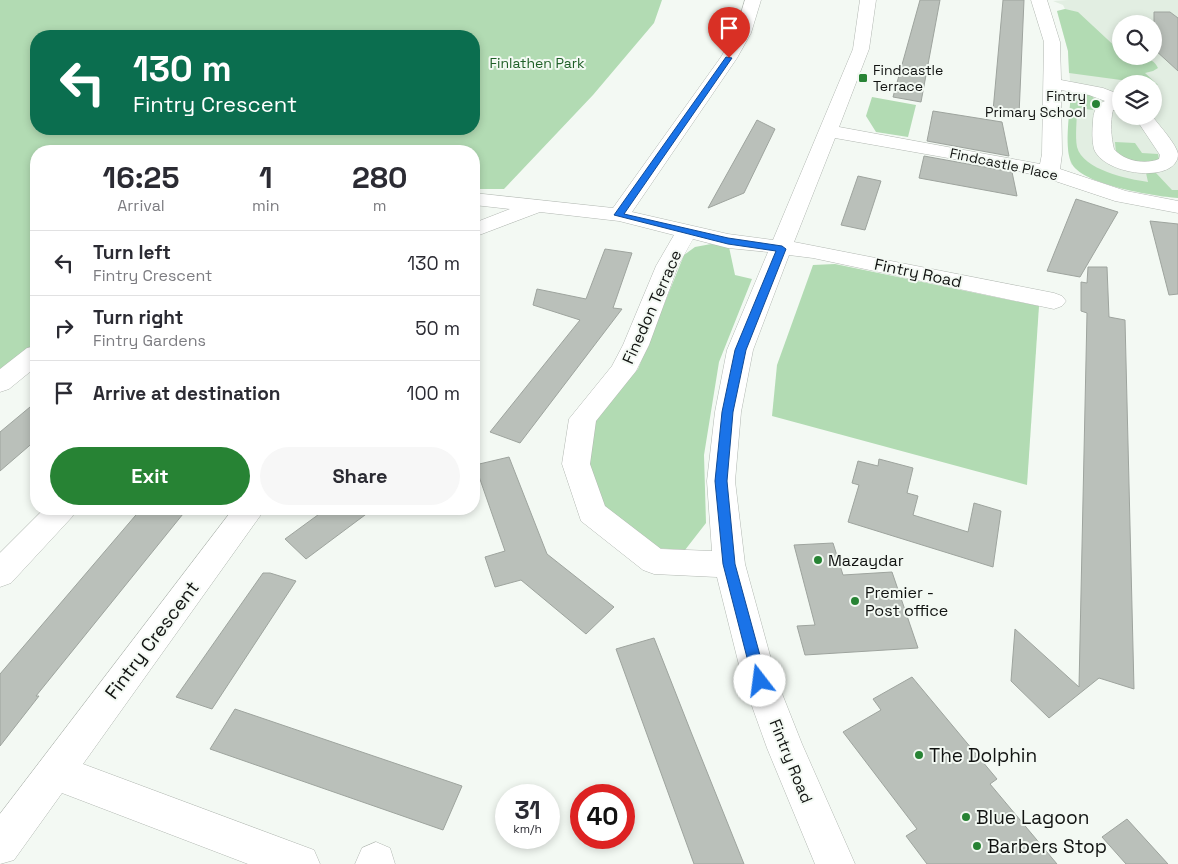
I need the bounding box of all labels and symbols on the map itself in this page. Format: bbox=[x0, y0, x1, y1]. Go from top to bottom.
pin bbox=[708, 7, 750, 58]
park label: Finlathen Park bbox=[489, 54, 585, 72]
place label: Findcastle Terrace bbox=[873, 61, 943, 95]
marker: Findcastle Terrace bbox=[857, 72, 869, 84]
place label: Fintry Primary School bbox=[985, 87, 1086, 121]
marker: Fintry Primary School bbox=[1090, 98, 1102, 110]
street label: Findcastle Place bbox=[948, 144, 1060, 184]
street label: Finedon Terrace bbox=[617, 247, 687, 367]
street label: Fintry Road bbox=[872, 254, 964, 292]
place label: Mazaydar bbox=[828, 550, 904, 571]
marker: Mazaydar bbox=[812, 554, 824, 566]
street label: Fintry Crescent bbox=[99, 576, 205, 704]
place label: Premier - Post office bbox=[865, 582, 948, 621]
marker: Premier - Post office bbox=[849, 595, 861, 607]
position arrow bbox=[733, 654, 785, 706]
street label: Fintry Road bbox=[765, 716, 817, 806]
place label: The Dolphin bbox=[929, 743, 1037, 768]
marker: The Dolphin bbox=[913, 749, 925, 761]
speed limit sign: 40 bbox=[570, 784, 635, 849]
place label: Blue Lagoon bbox=[976, 805, 1089, 830]
marker: Blue Lagoon bbox=[960, 811, 972, 823]
place label: Barbers Stop bbox=[987, 834, 1107, 859]
marker: Barbers Stop bbox=[971, 840, 983, 852]

